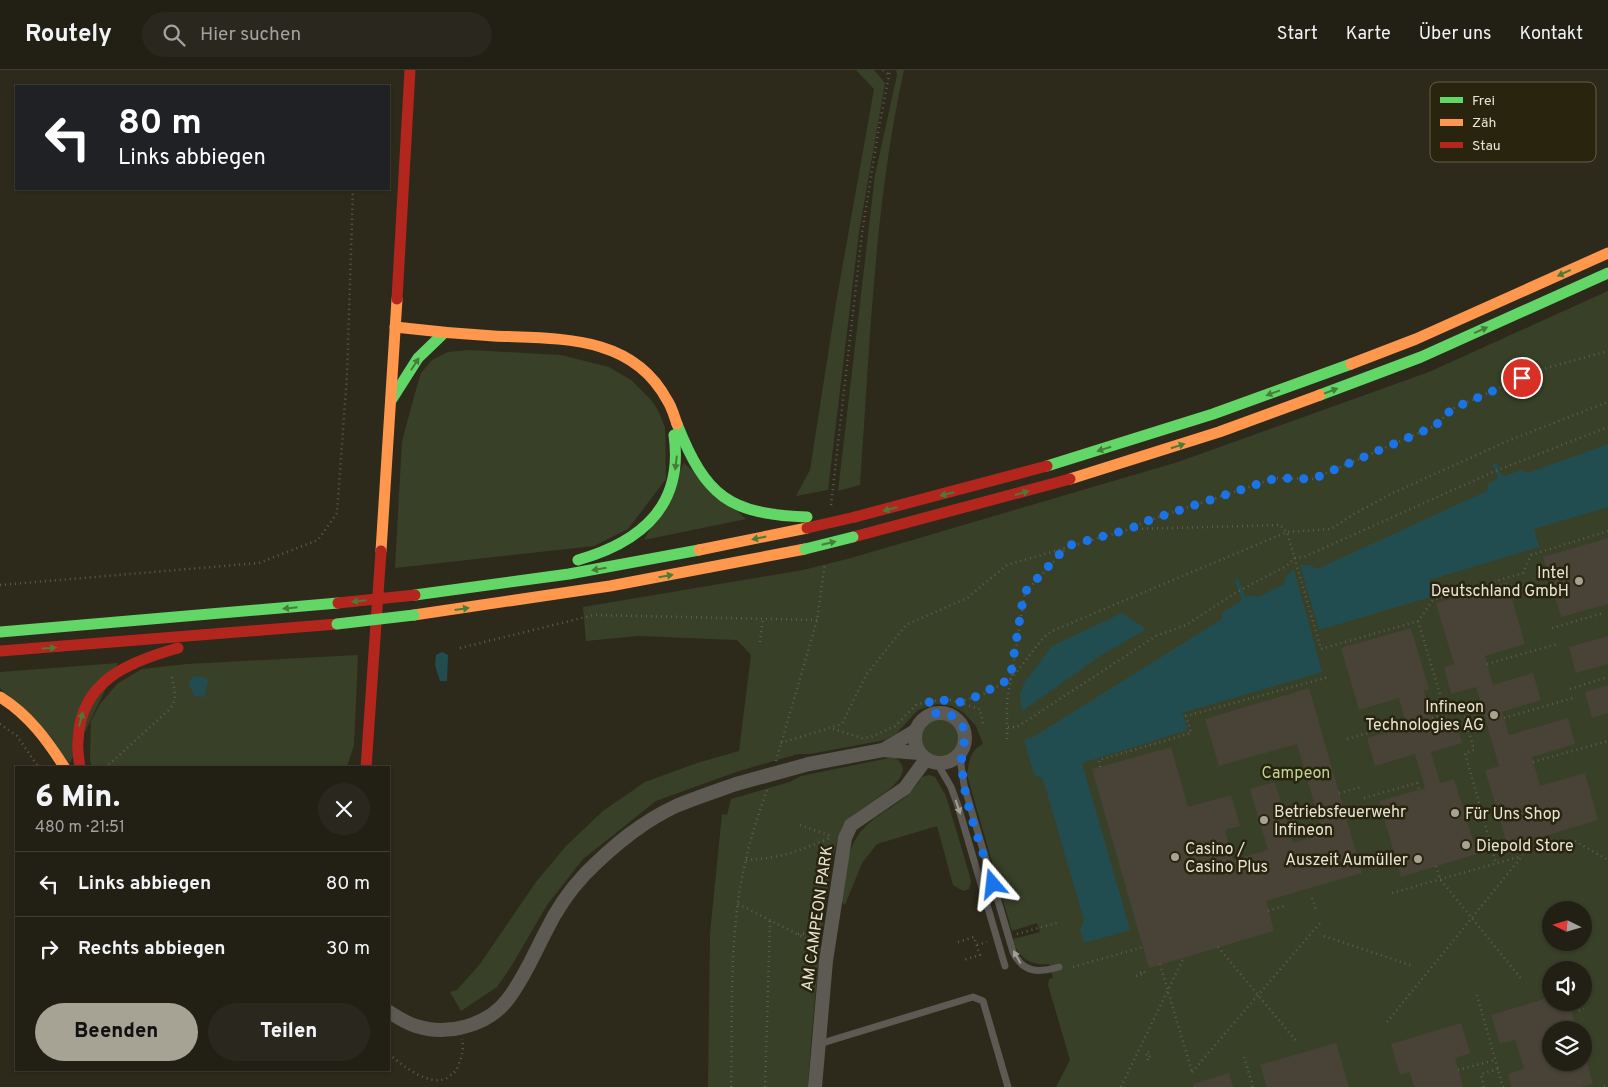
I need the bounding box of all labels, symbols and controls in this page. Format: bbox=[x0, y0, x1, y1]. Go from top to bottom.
search box bbox=[142, 12, 492, 57]
text: Routely bbox=[25, 20, 112, 50]
icon: search bbox=[160, 21, 188, 49]
text: Hier suchen bbox=[200, 23, 301, 47]
text: Start bbox=[1277, 23, 1318, 46]
text: Karte bbox=[1346, 23, 1391, 46]
text: Über uns bbox=[1419, 23, 1491, 46]
text: Kontakt bbox=[1519, 23, 1583, 46]
legend bbox=[1430, 82, 1596, 162]
text: Frei bbox=[1472, 93, 1495, 110]
text: 80 m bbox=[118, 102, 202, 146]
icon: left bbox=[35, 105, 100, 170]
text: Zäh bbox=[1472, 115, 1496, 132]
text: Stau bbox=[1472, 138, 1501, 155]
text: Links abbiegen bbox=[118, 145, 266, 172]
one-way arrow bbox=[1557, 269, 1571, 277]
one-way arrow bbox=[1474, 326, 1488, 334]
one-way arrow bbox=[410, 357, 420, 370]
pin bbox=[1501, 357, 1543, 399]
icon: arrive bbox=[1508, 364, 1536, 392]
one-way arrow bbox=[1324, 387, 1339, 395]
one-way arrow bbox=[1265, 390, 1280, 397]
one-way arrow bbox=[1170, 441, 1185, 449]
one-way arrow bbox=[1096, 446, 1111, 454]
one-way arrow bbox=[672, 455, 680, 471]
one-way arrow bbox=[1015, 488, 1030, 496]
one-way arrow bbox=[940, 490, 955, 498]
one-way arrow bbox=[882, 505, 897, 513]
one-way arrow bbox=[751, 534, 766, 542]
one-way arrow bbox=[821, 539, 837, 547]
place label: Intel Deutschland GmbH bbox=[1431, 564, 1569, 602]
one-way arrow bbox=[591, 565, 607, 573]
one-way arrow bbox=[658, 572, 674, 580]
marker: Intel Deutschland GmbH bbox=[1573, 575, 1585, 587]
one-way arrow bbox=[351, 597, 367, 605]
one-way arrow bbox=[282, 604, 298, 612]
one-way arrow bbox=[455, 605, 471, 613]
one-way arrow bbox=[41, 643, 57, 651]
place label: Infineon Technologies AG bbox=[1365, 698, 1484, 736]
marker: Infineon Technologies AG bbox=[1488, 709, 1500, 721]
one-way arrow bbox=[77, 712, 85, 727]
park label: Campeon bbox=[1262, 764, 1330, 784]
text: 6 Min. bbox=[35, 780, 120, 817]
button: close bbox=[318, 783, 370, 835]
one-way arrow bbox=[954, 800, 962, 815]
place label: Betriebsfeuerwehr Infineon bbox=[1274, 803, 1406, 841]
place label: Für Uns Shop bbox=[1465, 805, 1561, 825]
marker: Für Uns Shop bbox=[1449, 807, 1461, 819]
marker: Betriebsfeuerwehr Infineon bbox=[1258, 814, 1270, 826]
text: 480 m · 21:51 bbox=[35, 818, 125, 838]
place label: Diepold Store bbox=[1476, 837, 1574, 857]
marker: Diepold Store bbox=[1460, 839, 1472, 851]
place label: Casino / Casino Plus bbox=[1185, 840, 1268, 878]
street label: AM CAMPEON PARK bbox=[798, 844, 838, 992]
marker: Casino / Casino Plus bbox=[1169, 851, 1181, 863]
place label: Auszeit Aumüller bbox=[1285, 851, 1408, 871]
marker: Auszeit Aumüller bbox=[1412, 853, 1424, 865]
position arrow bbox=[966, 857, 1018, 909]
icon: left bbox=[35, 870, 63, 898]
text: Links abbiegen bbox=[78, 872, 211, 896]
text: 80 m bbox=[326, 872, 370, 896]
north arrow bbox=[1542, 901, 1592, 951]
map controls bbox=[1542, 901, 1592, 1071]
icon: right bbox=[35, 935, 63, 963]
text: Rechts abbiegen bbox=[78, 937, 226, 961]
text: 30 m bbox=[326, 937, 370, 961]
one-way arrow bbox=[1012, 950, 1021, 963]
button: sound bbox=[1542, 961, 1592, 1011]
button: Beenden bbox=[35, 1003, 198, 1061]
button: Teilen bbox=[208, 1003, 370, 1061]
button: layers bbox=[1542, 1021, 1592, 1071]

